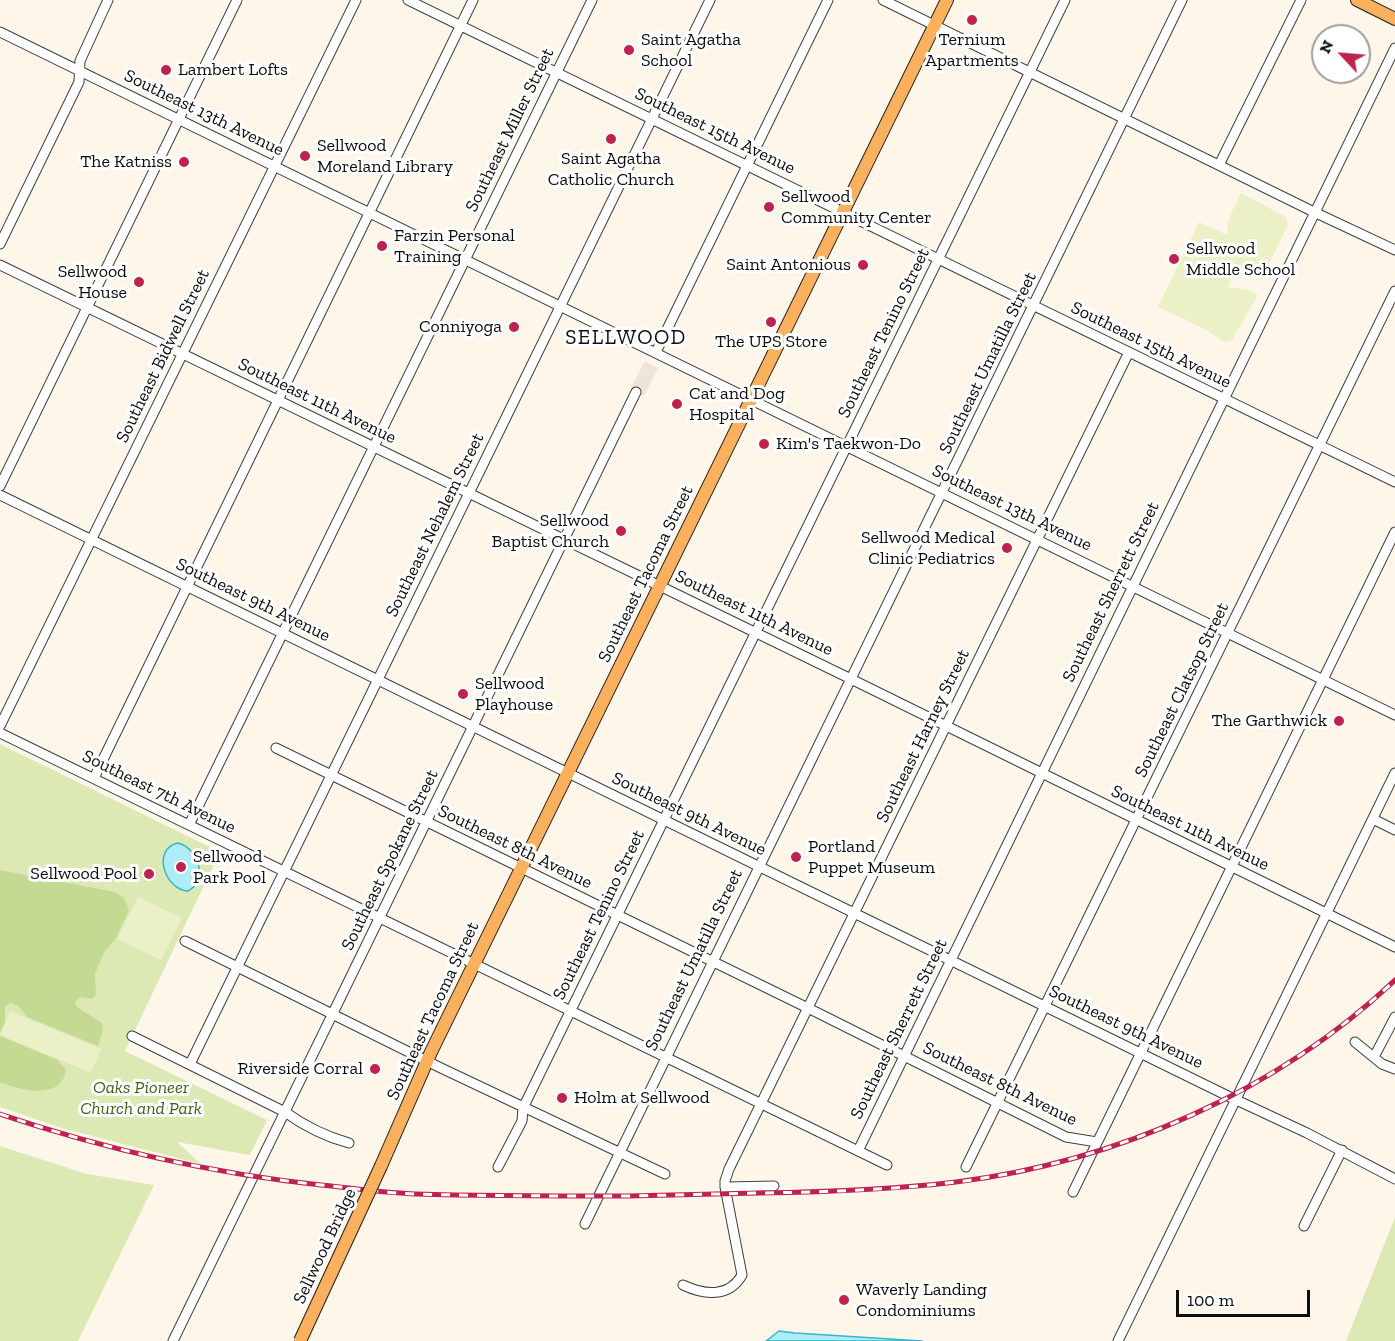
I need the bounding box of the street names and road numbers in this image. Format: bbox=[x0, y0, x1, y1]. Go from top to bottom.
street label: Southeast Miller Street bbox=[461, 45, 559, 215]
street label: Southeast 13th Avenue bbox=[121, 65, 287, 161]
street label: Southeast 15th Avenue bbox=[631, 83, 799, 179]
street label: Southeast Tenino Street bbox=[833, 245, 935, 421]
street label: Southeast Bidwell Street bbox=[112, 266, 214, 446]
street label: Southeast Umatilla Street bbox=[935, 269, 1041, 457]
street label: Southeast 15th Avenue bbox=[1067, 297, 1235, 393]
street label: Southeast 11th Avenue bbox=[234, 353, 400, 449]
street label: Southeast Nehalem Street bbox=[381, 430, 489, 620]
street label: Southeast 13th Avenue bbox=[929, 460, 1095, 556]
street label: Southeast Tacoma Street bbox=[594, 482, 698, 666]
street label: Southeast Sherrett Street bbox=[1058, 498, 1164, 686]
street label: Southeast 9th Avenue bbox=[172, 553, 334, 647]
street label: Southeast 11th Avenue bbox=[671, 565, 837, 661]
street label: Southeast Clatsop Street bbox=[1130, 599, 1234, 781]
street label: Southeast Harney Street bbox=[872, 646, 974, 826]
street label: Southeast 7th Avenue bbox=[79, 746, 239, 838]
street label: Southeast Spokane Street bbox=[337, 766, 443, 954]
street label: Southeast 9th Avenue bbox=[608, 767, 770, 861]
street label: Southeast 11th Avenue bbox=[1107, 780, 1273, 876]
street label: Southeast 8th Avenue bbox=[434, 800, 596, 894]
street label: Southeast Tenino Street bbox=[548, 827, 650, 1003]
street label: Southeast Umatilla Street bbox=[641, 866, 747, 1054]
street label: Southeast Tacoma Street bbox=[382, 918, 484, 1104]
street label: Southeast Sherrett Street bbox=[846, 935, 952, 1123]
street label: Southeast 9th Avenue bbox=[1045, 980, 1207, 1074]
street label: Southeast 8th Avenue bbox=[919, 1037, 1081, 1131]
street label: Sellwood Bridge bbox=[289, 1185, 361, 1307]

